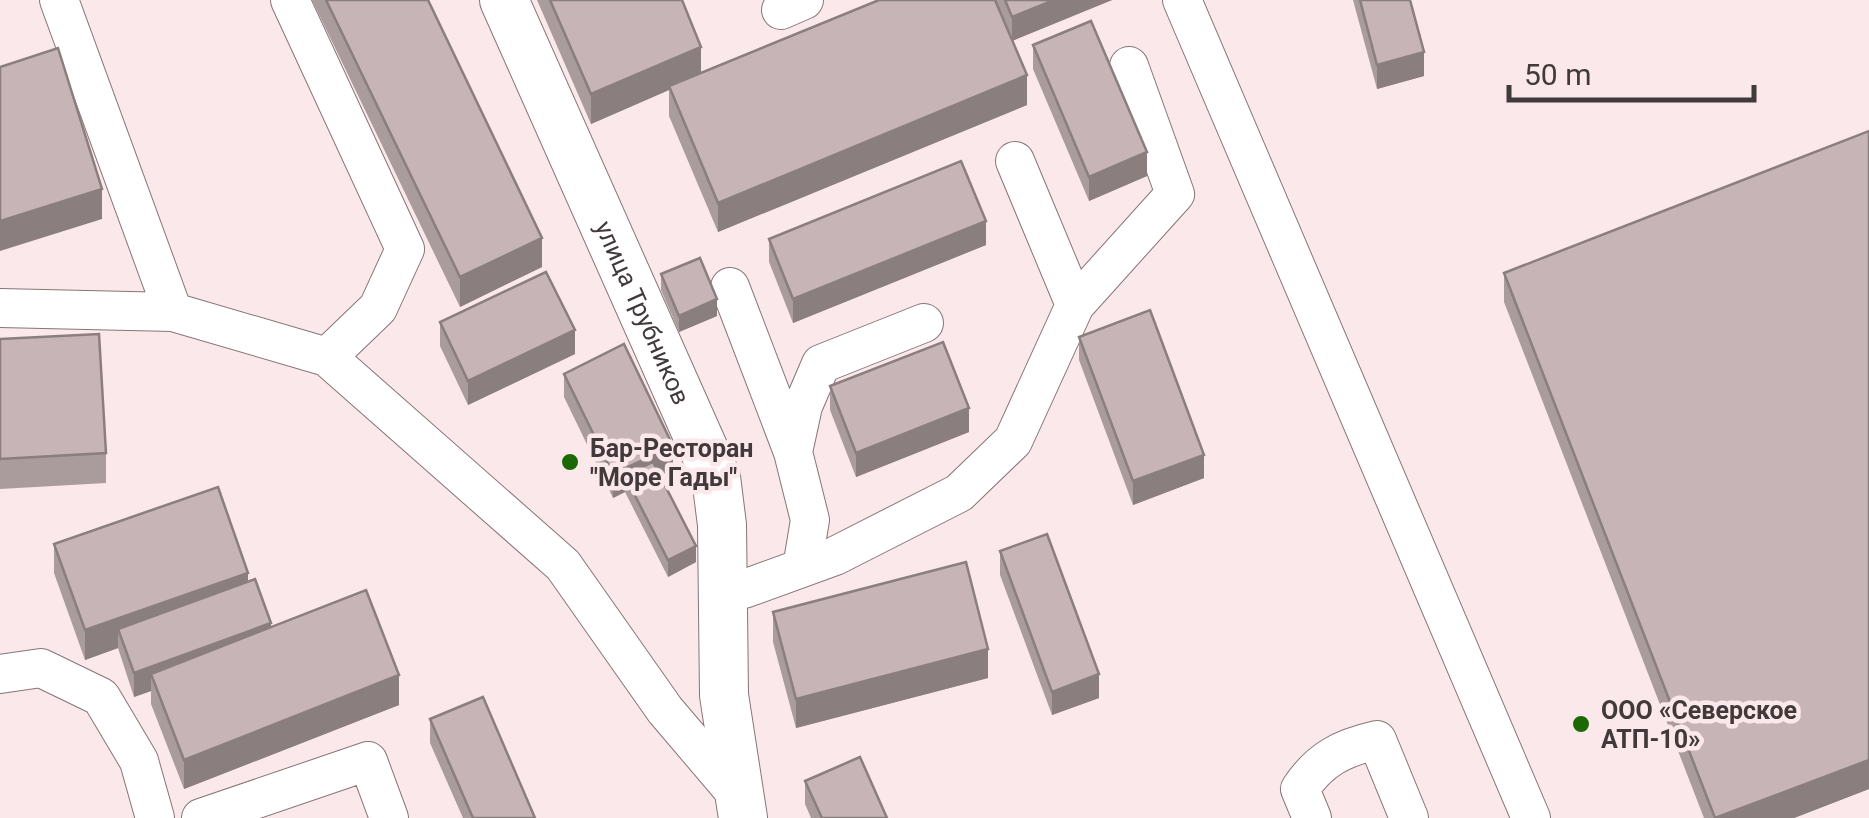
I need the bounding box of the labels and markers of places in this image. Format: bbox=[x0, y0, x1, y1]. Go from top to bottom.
place label: Бар-Ресторан "Море Гады" bbox=[590, 434, 753, 492]
marker: Бар-Ресторан "Море Гады" bbox=[559, 451, 581, 473]
place label: ООО «Северское АТП-10» bbox=[1601, 696, 1797, 754]
marker: ООО «Северское АТП-10» bbox=[1570, 713, 1592, 735]

